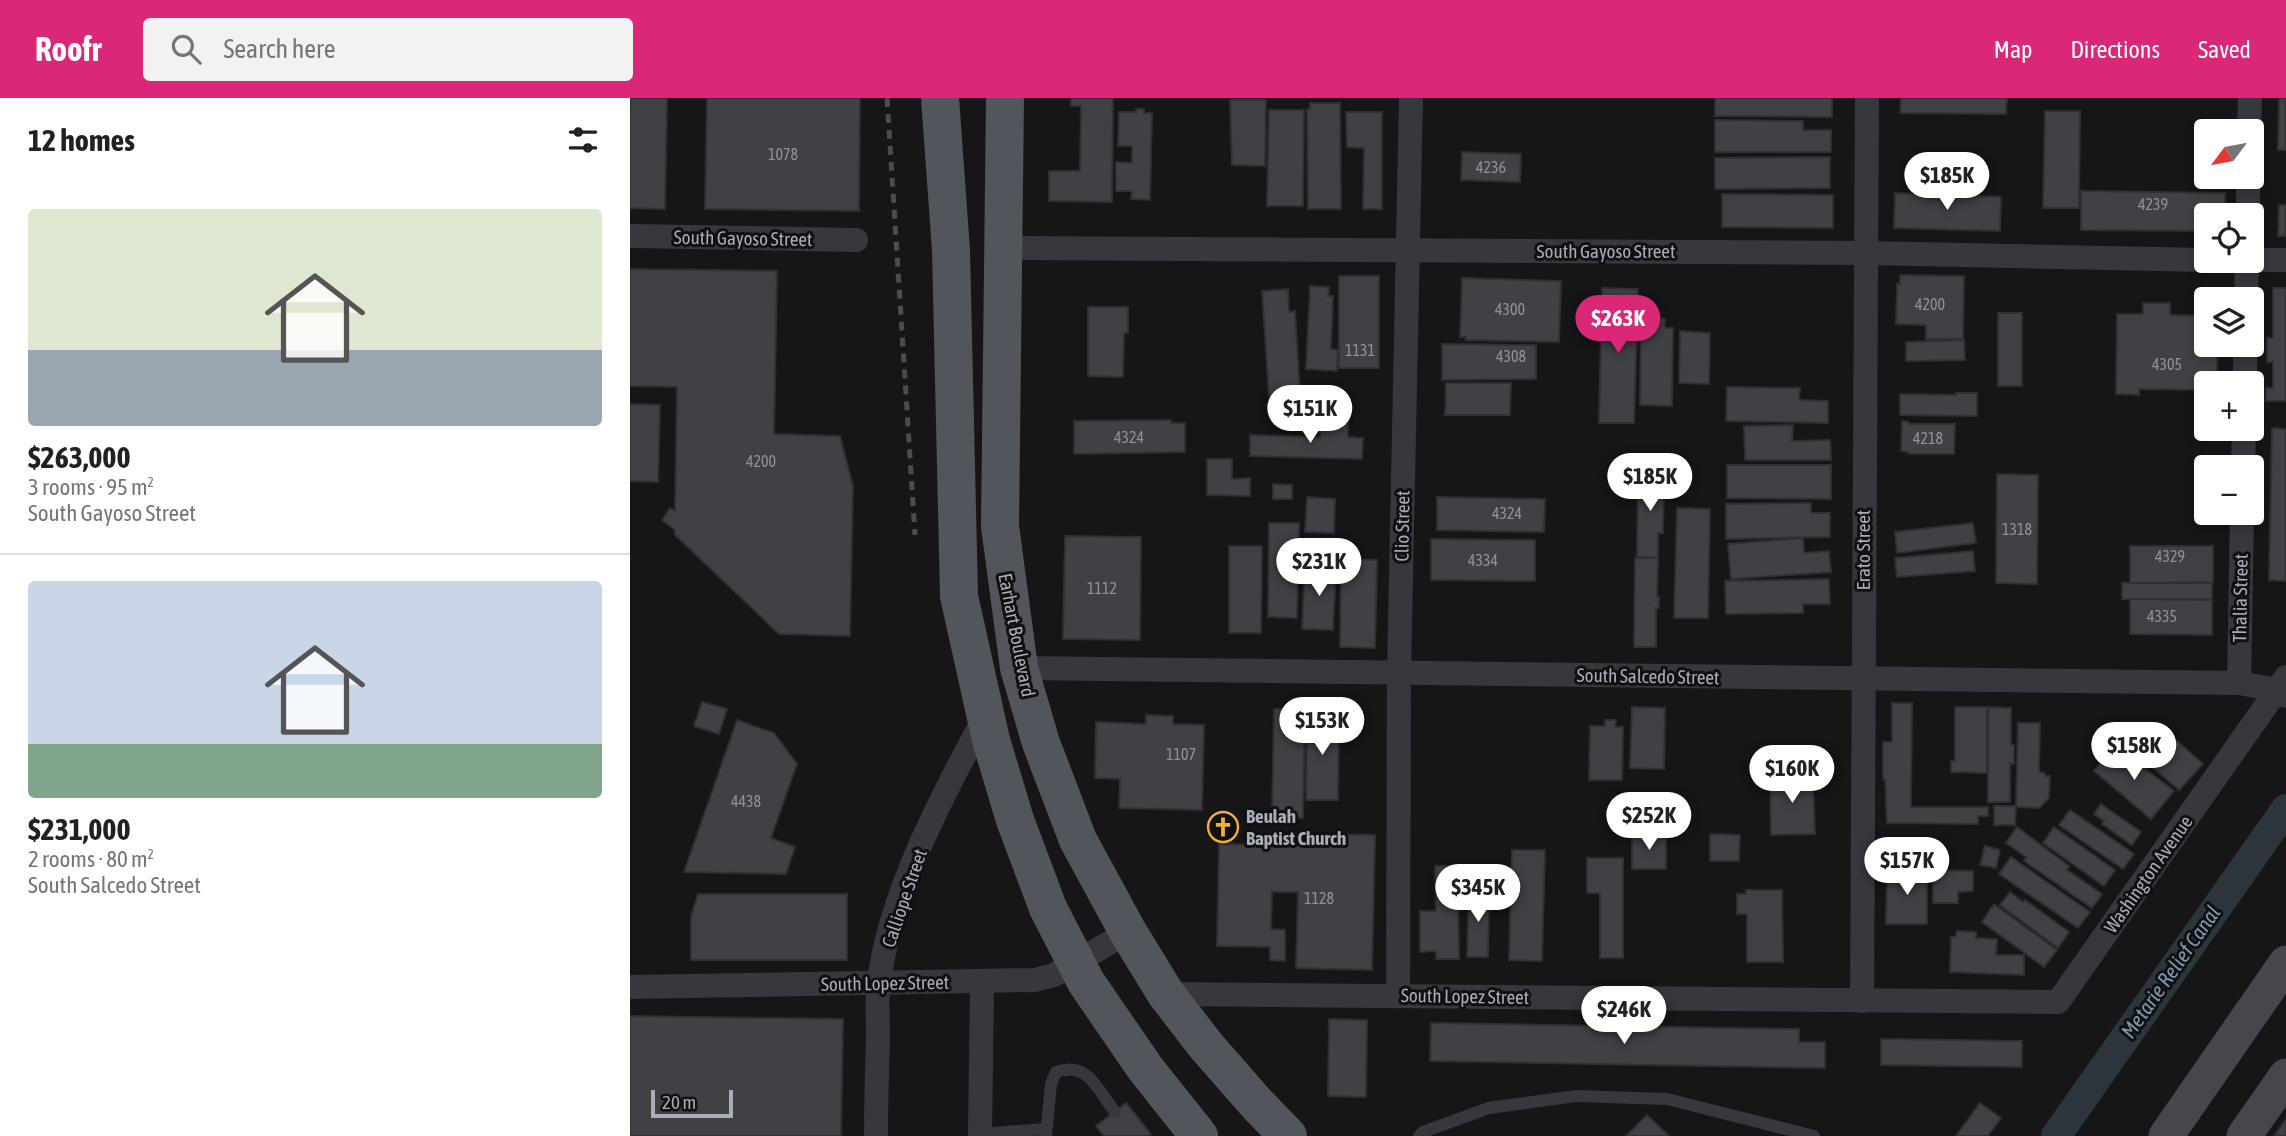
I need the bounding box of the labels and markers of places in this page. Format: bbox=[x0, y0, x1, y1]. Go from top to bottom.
pin: $185K bbox=[1898, 152, 1996, 212]
pin: $263K bbox=[1569, 296, 1667, 355]
pin: $151K bbox=[1261, 386, 1359, 445]
pin: $185K bbox=[1601, 454, 1699, 513]
pin: $231K bbox=[1270, 538, 1368, 598]
pin: $153K bbox=[1273, 698, 1371, 757]
pin: $158K bbox=[2085, 722, 2183, 782]
pin: $160K bbox=[1743, 746, 1841, 805]
pin: $252K bbox=[1600, 792, 1698, 852]
place label: Beulah Baptist Church bbox=[1246, 805, 1346, 849]
church icon: Beulah Baptist Church bbox=[1206, 810, 1240, 844]
pin: $157K bbox=[1858, 838, 1956, 897]
pin: $345K bbox=[1429, 864, 1527, 924]
pin: $246K bbox=[1575, 986, 1673, 1046]

